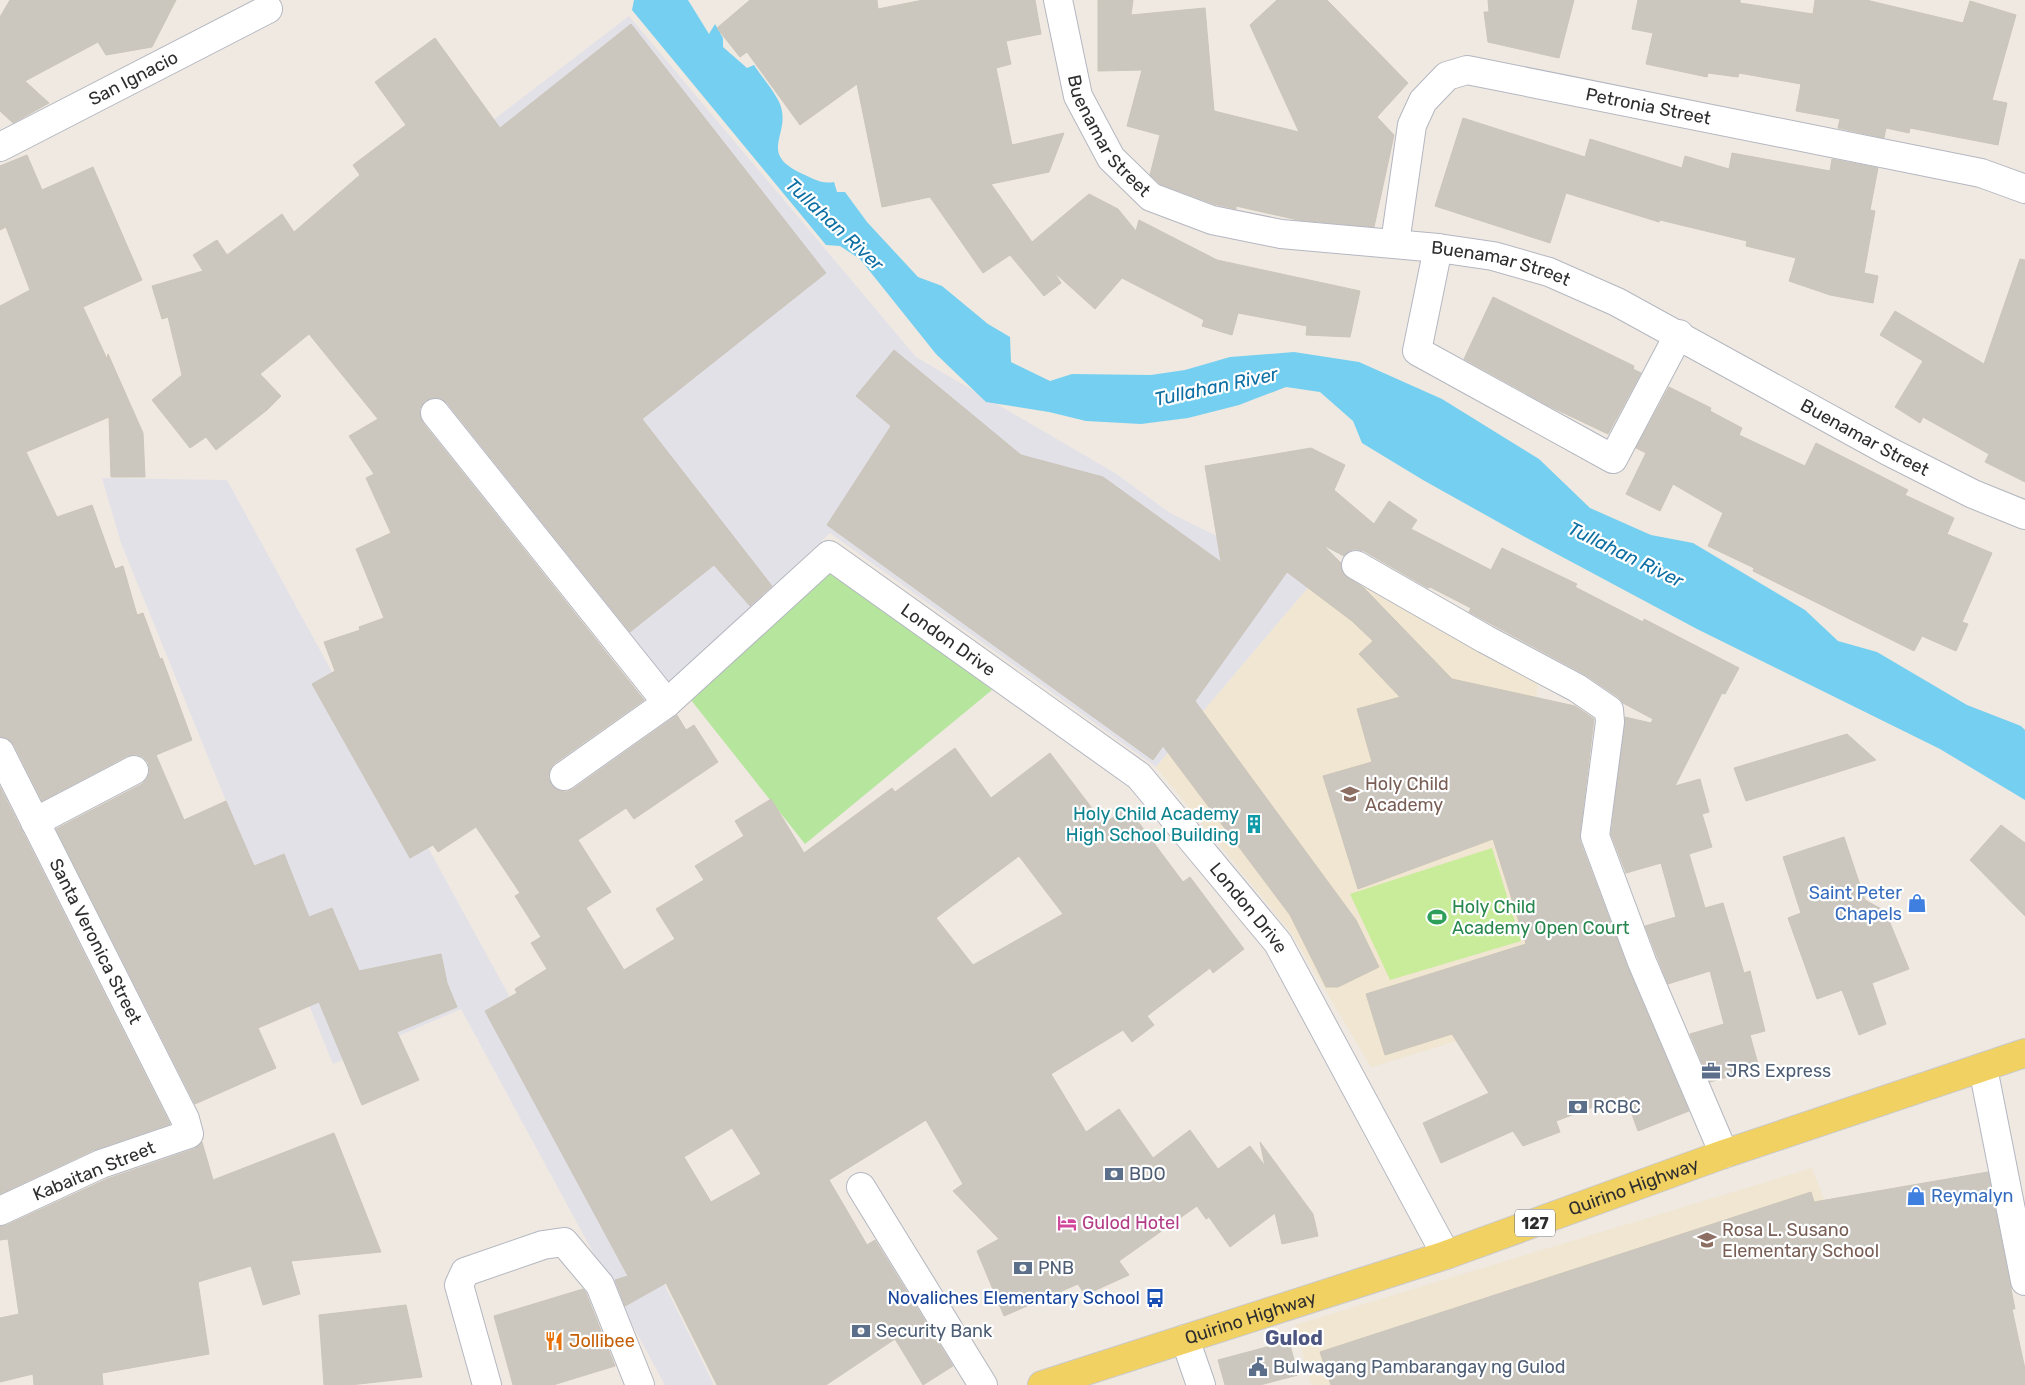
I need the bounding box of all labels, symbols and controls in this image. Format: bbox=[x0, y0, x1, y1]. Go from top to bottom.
street label: San Ignacio bbox=[85, 46, 182, 110]
street label: Buenamar Street bbox=[1063, 73, 1155, 202]
street label: Petronia Street bbox=[1584, 83, 1713, 130]
water label: Tullahan River bbox=[781, 173, 889, 276]
street label: Buenamar Street bbox=[1430, 236, 1574, 291]
water label: Tullahan River bbox=[1152, 362, 1281, 411]
street label: Buenamar Street bbox=[1797, 394, 1933, 481]
water label: Tullahan River bbox=[1564, 517, 1688, 593]
street label: London Drive bbox=[897, 599, 1000, 681]
place label: Holy Child Academy bbox=[1365, 773, 1449, 816]
school or university icon: Holy Child Academy bbox=[1339, 783, 1361, 805]
place label: Holy Child Academy High School Building bbox=[1066, 803, 1239, 846]
building icon: Holy Child Academy High School Building bbox=[1243, 813, 1265, 835]
street label: Santa Veronica Street bbox=[45, 855, 146, 1028]
street label: London Drive bbox=[1205, 858, 1292, 957]
place label: Saint Peter Chapels bbox=[1809, 882, 1902, 925]
shop icon: Saint Peter Chapels bbox=[1906, 892, 1928, 914]
place label: Holy Child Academy Open Court bbox=[1452, 896, 1630, 939]
sports icon: Holy Child Academy Open Court bbox=[1426, 906, 1448, 928]
office icon: JRS Express bbox=[1700, 1060, 1722, 1082]
place label: JRS Express bbox=[1726, 1060, 1831, 1082]
bank icon: RCBC bbox=[1567, 1096, 1589, 1118]
place label: RCBC bbox=[1593, 1096, 1641, 1118]
street label: Kabaitan Street bbox=[30, 1136, 158, 1206]
street label: Quirino Highway bbox=[1565, 1153, 1702, 1221]
bank icon: BDO bbox=[1103, 1163, 1125, 1185]
place label: BDO bbox=[1129, 1163, 1166, 1185]
shop icon: Reymalyn bbox=[1905, 1185, 1927, 1207]
place label: Reymalyn bbox=[1931, 1185, 2014, 1207]
road number: 127 bbox=[1515, 1210, 1555, 1236]
hotel icon: Gulod Hotel bbox=[1056, 1212, 1078, 1234]
place label: Gulod Hotel bbox=[1082, 1212, 1180, 1234]
place label: Rosa L. Susano Elementary School bbox=[1722, 1219, 1879, 1262]
school or university icon: Rosa L. Susano Elementary School bbox=[1696, 1229, 1718, 1251]
bank icon: PNB bbox=[1012, 1257, 1034, 1279]
place label: PNB bbox=[1038, 1257, 1074, 1279]
street label: Quirino Highway bbox=[1182, 1286, 1319, 1349]
place label: Novaliches Elementary School bbox=[888, 1287, 1140, 1309]
bus stop icon: Novaliches Elementary School bbox=[1144, 1287, 1166, 1309]
bank icon: Security Bank bbox=[850, 1320, 872, 1342]
place label: Security Bank bbox=[876, 1320, 993, 1342]
district label: Gulod bbox=[1265, 1326, 1323, 1350]
restaurant icon: Jollibee bbox=[543, 1330, 565, 1352]
place label: Jollibee bbox=[569, 1330, 635, 1352]
public building icon: Bulwagang Pambarangay ng Gulod bbox=[1247, 1356, 1269, 1378]
place label: Bulwagang Pambarangay ng Gulod bbox=[1273, 1356, 1566, 1378]

